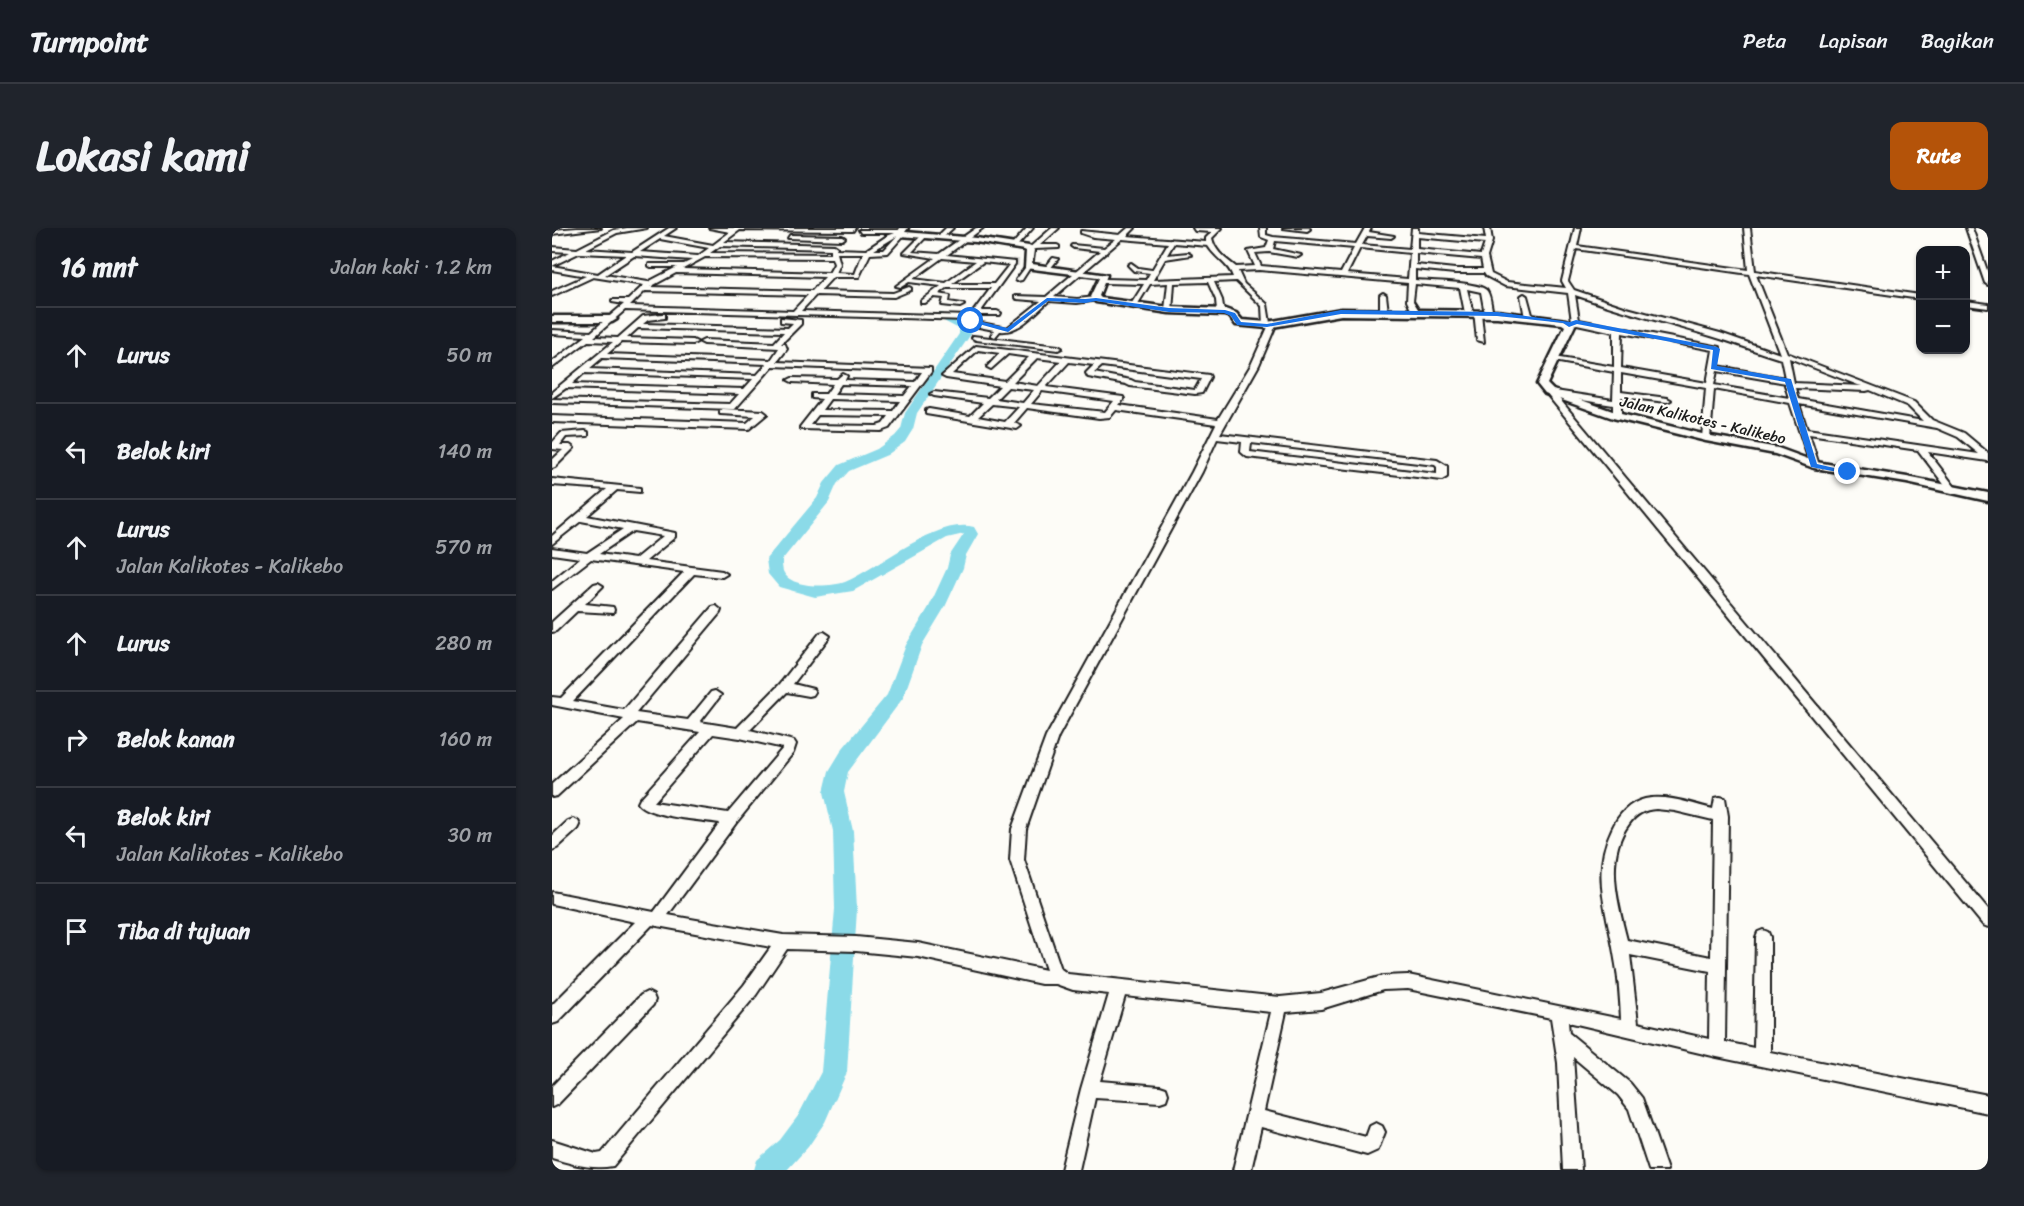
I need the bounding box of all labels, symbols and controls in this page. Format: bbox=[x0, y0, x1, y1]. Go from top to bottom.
text: Turnpoint bbox=[30, 17, 149, 66]
text: Peta bbox=[1743, 22, 1786, 60]
text: Lapisan bbox=[1819, 22, 1888, 60]
text: Bagikan bbox=[1921, 22, 1994, 60]
text: Lokasi kami bbox=[36, 119, 249, 193]
button: Rute bbox=[1890, 122, 1988, 190]
text: 16 mnt bbox=[60, 244, 137, 290]
map controls bbox=[1916, 246, 1970, 354]
button: + bbox=[1916, 246, 1970, 300]
text: Jalan kaki · 1.2 km bbox=[331, 250, 492, 285]
button: − bbox=[1916, 300, 1970, 354]
route start bbox=[957, 307, 983, 333]
text: Lurus bbox=[117, 336, 170, 375]
text: 50 m bbox=[447, 338, 492, 373]
icon: ahead bbox=[60, 339, 93, 372]
street label: Jalan Kalikotes - Kalikebo bbox=[1616, 388, 1789, 452]
text: Belok kiri bbox=[117, 432, 210, 471]
text: 140 m bbox=[438, 434, 492, 469]
icon: left bbox=[60, 435, 93, 468]
route end bbox=[1834, 458, 1860, 484]
text: Lurus bbox=[117, 510, 170, 549]
text: 570 m bbox=[435, 530, 492, 565]
icon: ahead bbox=[60, 531, 93, 564]
text: Jalan Kalikotes - Kalikebo bbox=[117, 549, 343, 584]
text: Lurus bbox=[117, 624, 170, 663]
text: 280 m bbox=[435, 626, 492, 661]
icon: ahead bbox=[60, 627, 93, 660]
text: Belok kanan bbox=[117, 720, 235, 759]
text: 160 m bbox=[439, 722, 492, 757]
icon: right bbox=[60, 723, 93, 756]
text: Belok kiri bbox=[117, 798, 210, 837]
text: 30 m bbox=[448, 818, 492, 853]
icon: left bbox=[60, 819, 93, 852]
text: Jalan Kalikotes - Kalikebo bbox=[117, 837, 343, 872]
text: Tiba di tujuan bbox=[117, 912, 250, 951]
icon: arrive bbox=[60, 915, 93, 948]

